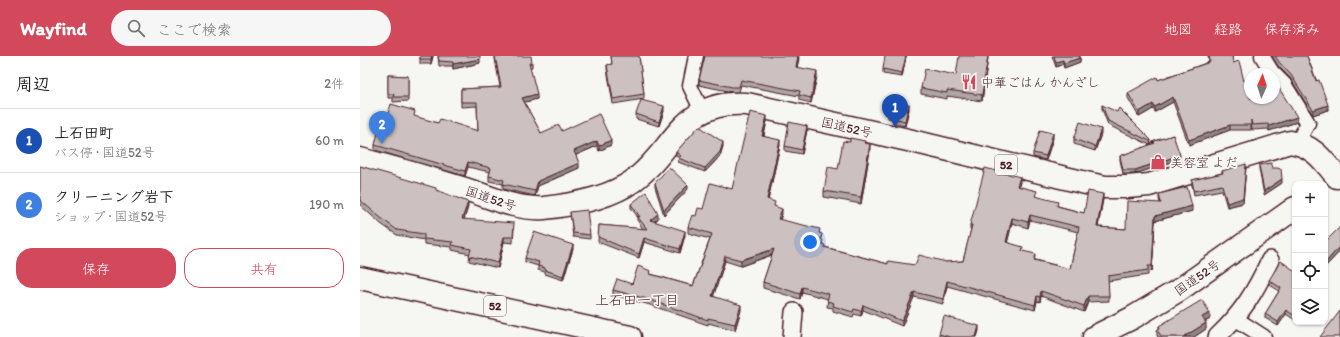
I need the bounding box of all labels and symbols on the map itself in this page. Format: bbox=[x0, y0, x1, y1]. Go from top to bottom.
north arrow bbox=[1244, 68, 1280, 104]
restaurant icon: 中華ごはん かんざし bbox=[960, 73, 978, 91]
place label: 中華ごはん かんざし bbox=[981, 75, 1100, 90]
pin: 1 bbox=[882, 94, 908, 127]
pin: 2 bbox=[369, 111, 395, 144]
street label: 国道52号 bbox=[820, 114, 874, 141]
shop icon: 美容室 よだ bbox=[1149, 153, 1167, 171]
road number: 52 bbox=[995, 155, 1017, 175]
place label: 美容室 よだ bbox=[1170, 155, 1238, 170]
street label: 国道52号 bbox=[463, 183, 518, 214]
your location bbox=[800, 232, 820, 252]
street label: 国道52号 bbox=[1171, 256, 1223, 299]
district label: 上石田一丁目 bbox=[595, 292, 679, 309]
road number: 52 bbox=[484, 296, 506, 316]

